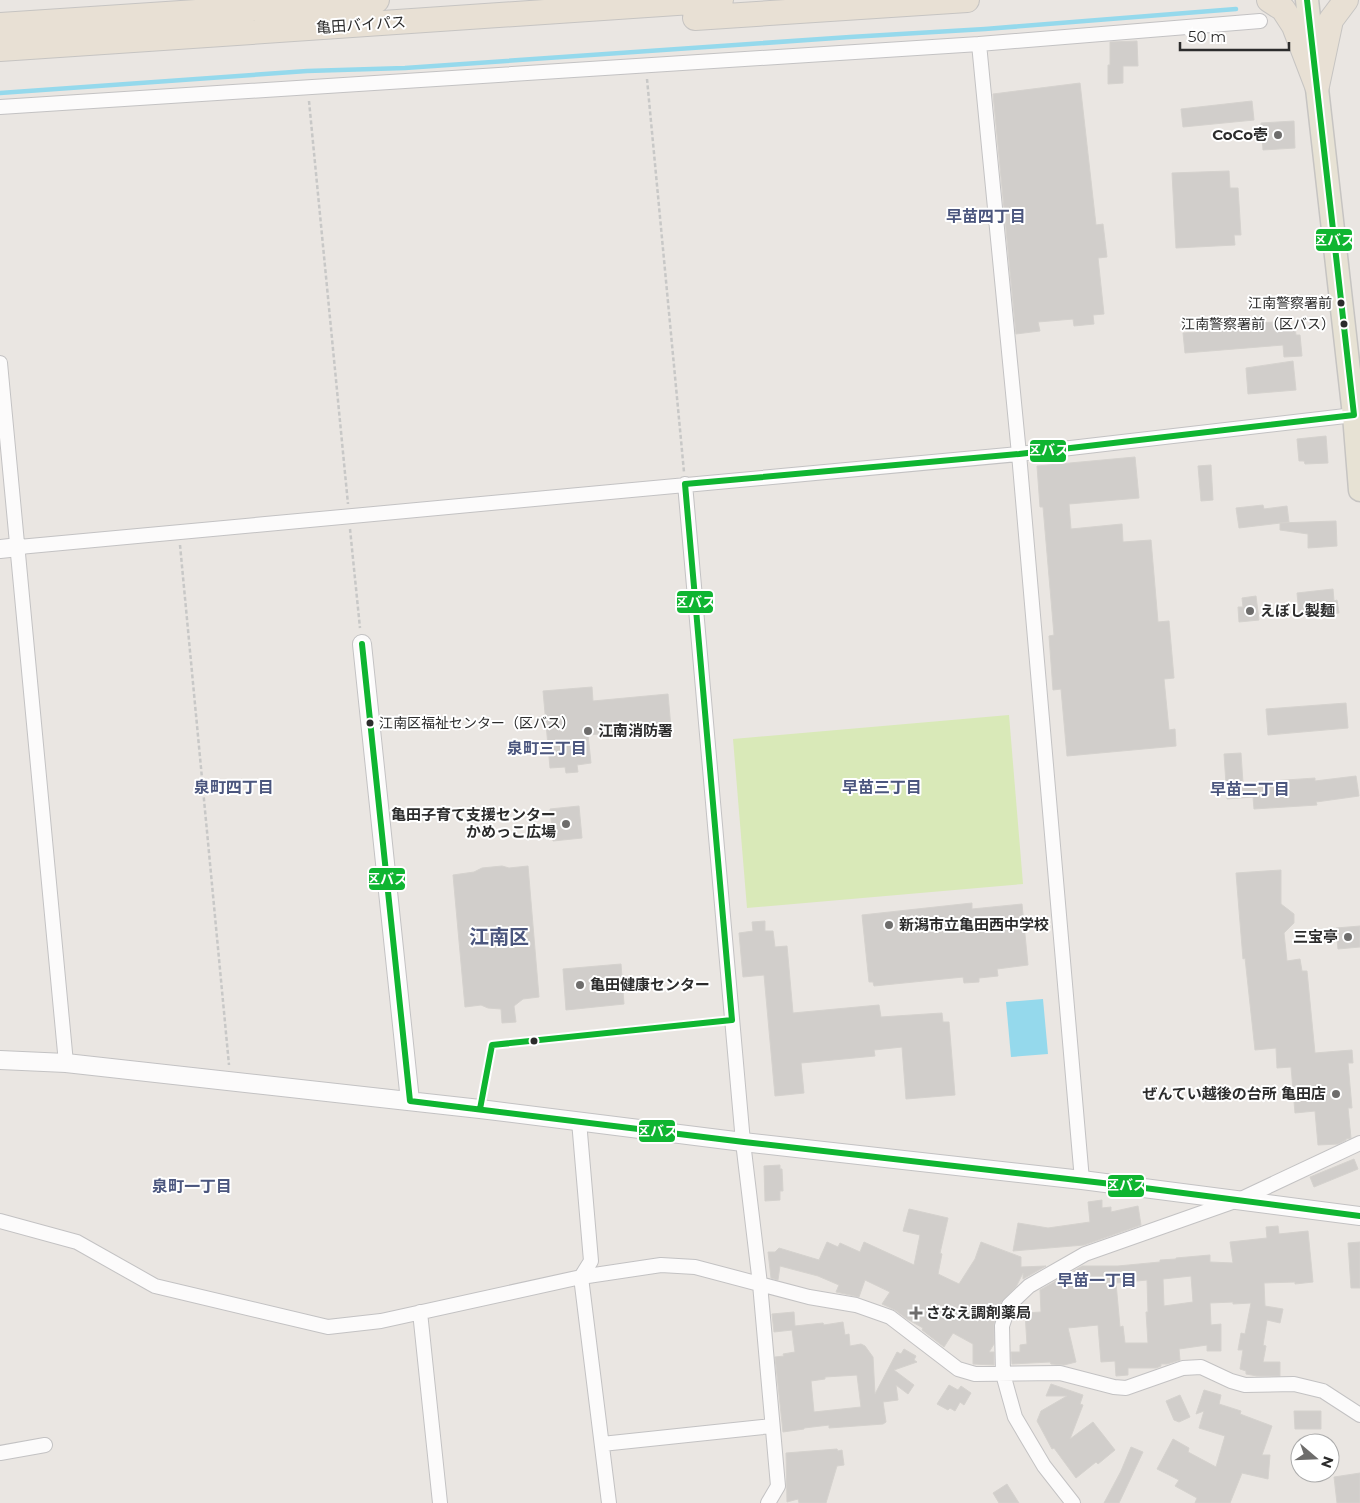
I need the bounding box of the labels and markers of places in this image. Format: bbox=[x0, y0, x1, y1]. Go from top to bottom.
place label: CoCo壱 bbox=[1212, 125, 1268, 144]
marker: CoCo壱 bbox=[1272, 129, 1284, 141]
place label: 江南警察署前 bbox=[1248, 294, 1332, 312]
marker: 江南警察署前 bbox=[1336, 298, 1346, 308]
place label: 江南警察署前（区バス） bbox=[1181, 315, 1335, 333]
marker: 江南警察署前（区バス） bbox=[1339, 319, 1349, 329]
place label: えぼし製麺 bbox=[1260, 601, 1335, 620]
marker: えぼし製麺 bbox=[1244, 605, 1256, 617]
place label: 江南区福祉センター（区バス） bbox=[379, 714, 575, 732]
marker: 江南区福祉センター（区バス） bbox=[365, 718, 375, 728]
place label: 江南消防署 bbox=[598, 721, 673, 740]
marker: 江南消防署 bbox=[582, 725, 594, 737]
place label: 亀田子育て支援センター かめっこ広場 bbox=[391, 805, 556, 841]
marker: 亀田子育て支援センター かめっこ広場 bbox=[560, 818, 572, 830]
place label: 新潟市立亀田西中学校 bbox=[899, 915, 1049, 934]
marker: 新潟市立亀田西中学校 bbox=[883, 919, 895, 931]
place label: 三宝亭 bbox=[1293, 927, 1338, 946]
marker: 三宝亭 bbox=[1342, 931, 1354, 943]
place label: 亀田健康センター bbox=[590, 975, 710, 994]
marker: 亀田健康センター bbox=[574, 979, 586, 991]
unlabelled marker bbox=[529, 1036, 539, 1046]
place label: ぜんてい越後の台所 亀田店 bbox=[1143, 1084, 1326, 1103]
marker: ぜんてい越後の台所 亀田店 bbox=[1330, 1088, 1342, 1100]
place label: さなえ調剤薬局 bbox=[926, 1303, 1031, 1322]
marker: さなえ調剤薬局 bbox=[910, 1307, 922, 1319]

